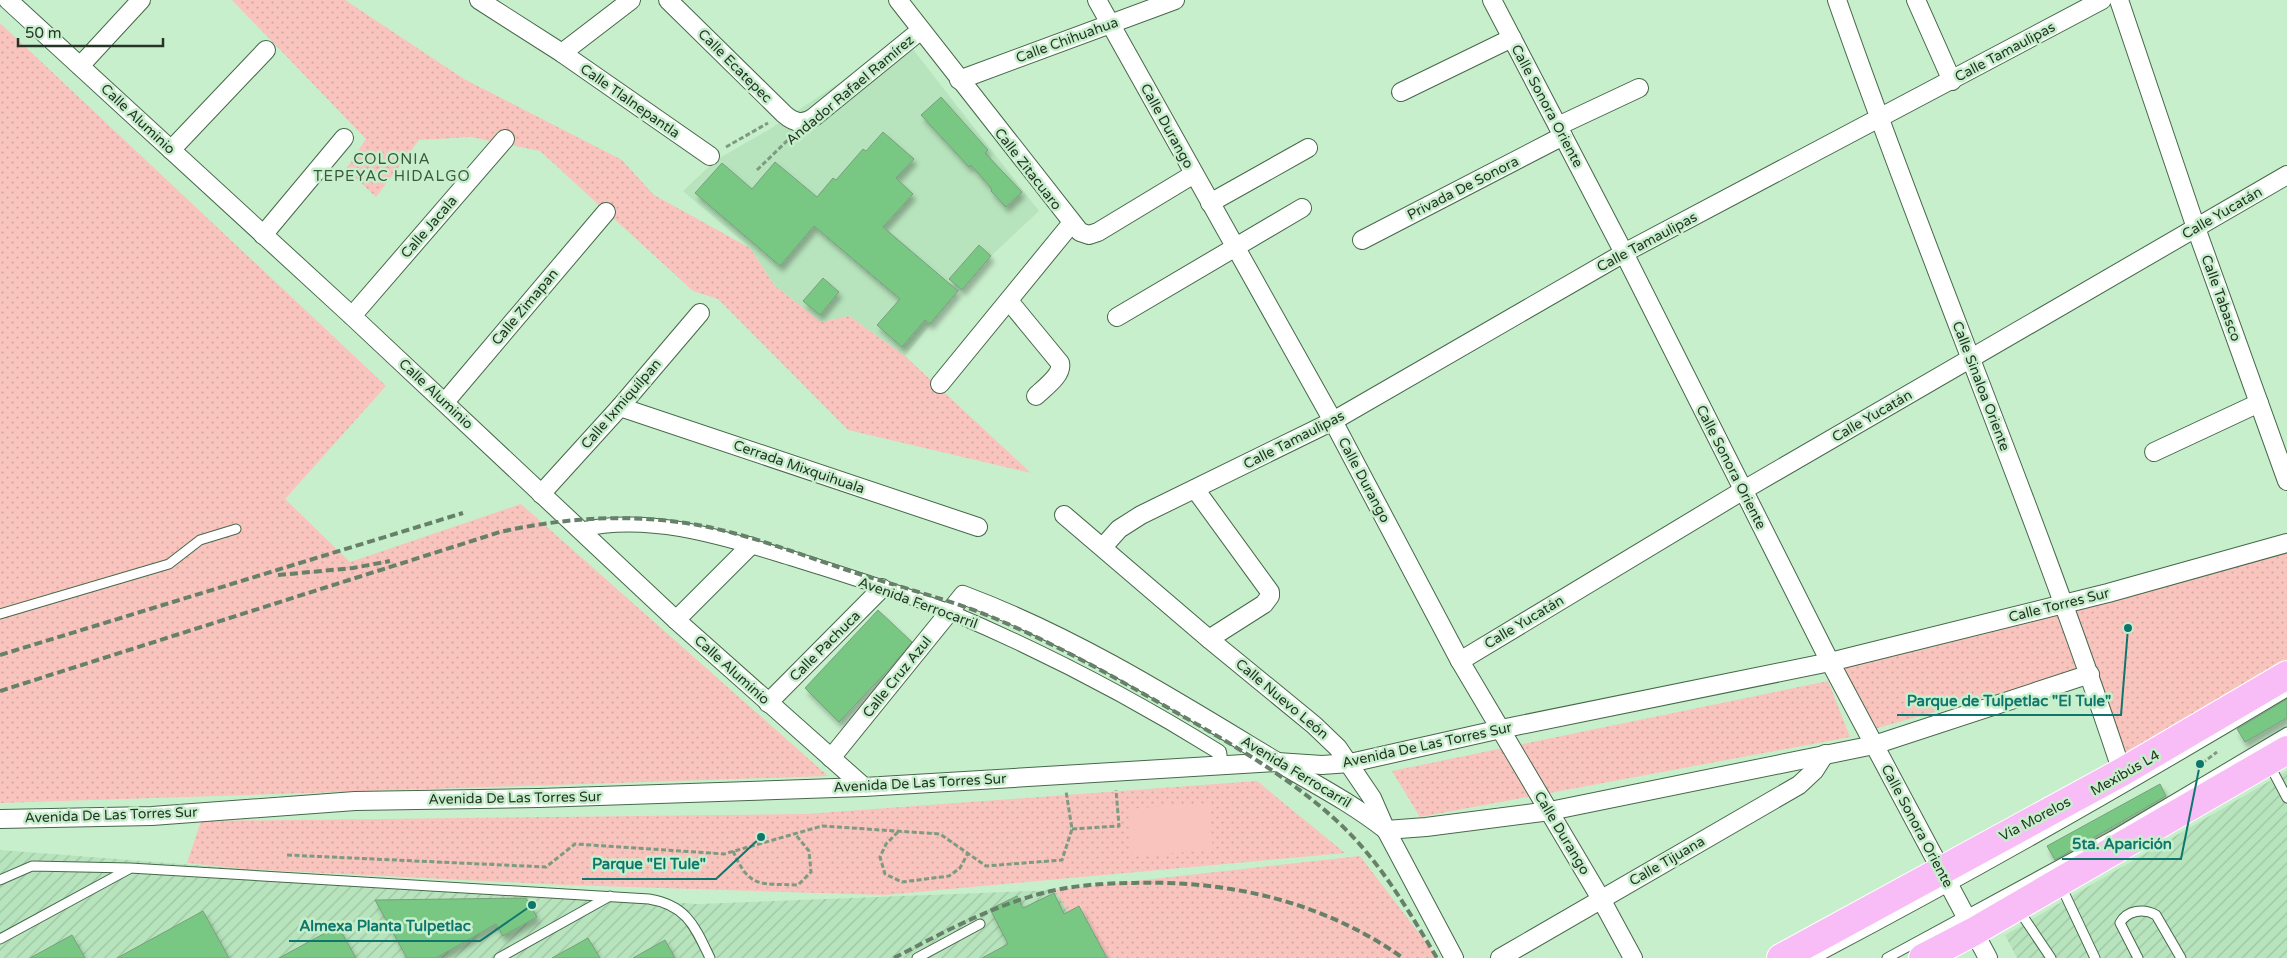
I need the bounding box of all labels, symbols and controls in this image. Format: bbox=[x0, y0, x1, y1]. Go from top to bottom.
street label: Calle Chihuahua bbox=[1014, 14, 1120, 66]
scale bar bbox=[18, 15, 162, 47]
street label: Calle Tamaulipas bbox=[1952, 18, 2058, 86]
text: 50 m bbox=[25, 24, 62, 42]
street label: Calle Ecatepec bbox=[695, 26, 775, 106]
street label: Andador Rafael Ramírez bbox=[783, 31, 917, 149]
street label: Calle Sonora Oriente bbox=[1507, 42, 1587, 170]
street label: Calle Tlalnepantla bbox=[577, 60, 683, 142]
street label: Calle Aluminio bbox=[97, 80, 179, 158]
street label: Calle Durango bbox=[1137, 81, 1197, 171]
street label: Calle Zitacuaro bbox=[991, 125, 1065, 213]
district label: COLONIA TEPEYAC HIDALGO bbox=[313, 150, 471, 185]
street label: Privada De Sonora bbox=[1404, 153, 1522, 223]
street label: Calle Yucatán bbox=[2179, 183, 2265, 243]
street label: Calle Jacala bbox=[397, 192, 461, 262]
street label: Calle Tamaulipas bbox=[1594, 208, 1700, 276]
street label: Calle Tabasco bbox=[2197, 252, 2245, 344]
street label: Calle Zimapan bbox=[488, 265, 562, 349]
street label: Calle Sinaloa Oriente bbox=[1948, 319, 2014, 453]
street label: Calle Aluminio bbox=[395, 355, 477, 433]
street label: Calle Ixmiquilpan bbox=[577, 356, 665, 452]
street label: Calle Yucatán bbox=[1829, 386, 1915, 446]
street label: Calle Sonora Oriente bbox=[1692, 402, 1770, 532]
street label: Calle Tamaulipas bbox=[1241, 407, 1348, 473]
street label: Calle Durango bbox=[1334, 434, 1394, 526]
street label: Cerrada Mixquihuala bbox=[731, 437, 867, 497]
street label: Avenida Ferrocarril bbox=[856, 574, 980, 632]
street label: Calle Torres Sur bbox=[2007, 584, 2112, 626]
street label: Calle Yucatán bbox=[1481, 592, 1567, 652]
street label: Calle Pachuca bbox=[786, 607, 864, 685]
street label: Calle Aluminio bbox=[691, 632, 773, 708]
street label: Calle Cruz Azul bbox=[859, 633, 935, 721]
street label: Calle Nuevo León bbox=[1232, 655, 1332, 743]
callout: Parque de Tulpetlac "El Tule" bbox=[1897, 685, 2121, 715]
text: Parque de Tulpetlac "El Tule" bbox=[1907, 692, 2111, 711]
street label: Avenida De Las Torres Sur bbox=[1341, 719, 1514, 771]
street label: Avenida Ferrocarril bbox=[1238, 732, 1354, 812]
street label: Mexibús L4 bbox=[2087, 746, 2163, 800]
street label: Calle Sonora Oriente bbox=[1877, 762, 1957, 890]
street label: Avenida De Las Torres Sur bbox=[833, 770, 1007, 796]
street label: Avenida De Las Torres Sur bbox=[428, 788, 602, 808]
street label: Calle Durango bbox=[1530, 788, 1594, 878]
street label: Vía Morelos bbox=[1996, 793, 2074, 845]
street label: Avenida De Las Torres Sur bbox=[24, 803, 198, 827]
callout: 5ta. Aparición bbox=[2062, 829, 2181, 859]
street label: Calle Tijuana bbox=[1626, 833, 1708, 889]
text: 5ta. Aparición bbox=[2072, 835, 2172, 854]
callout: Parque "El Tule" bbox=[582, 849, 716, 879]
text: Parque "El Tule" bbox=[592, 855, 706, 874]
callout: Almexa Planta Tulpetlac bbox=[289, 911, 480, 941]
text: Almexa Planta Tulpetlac bbox=[299, 917, 471, 936]

